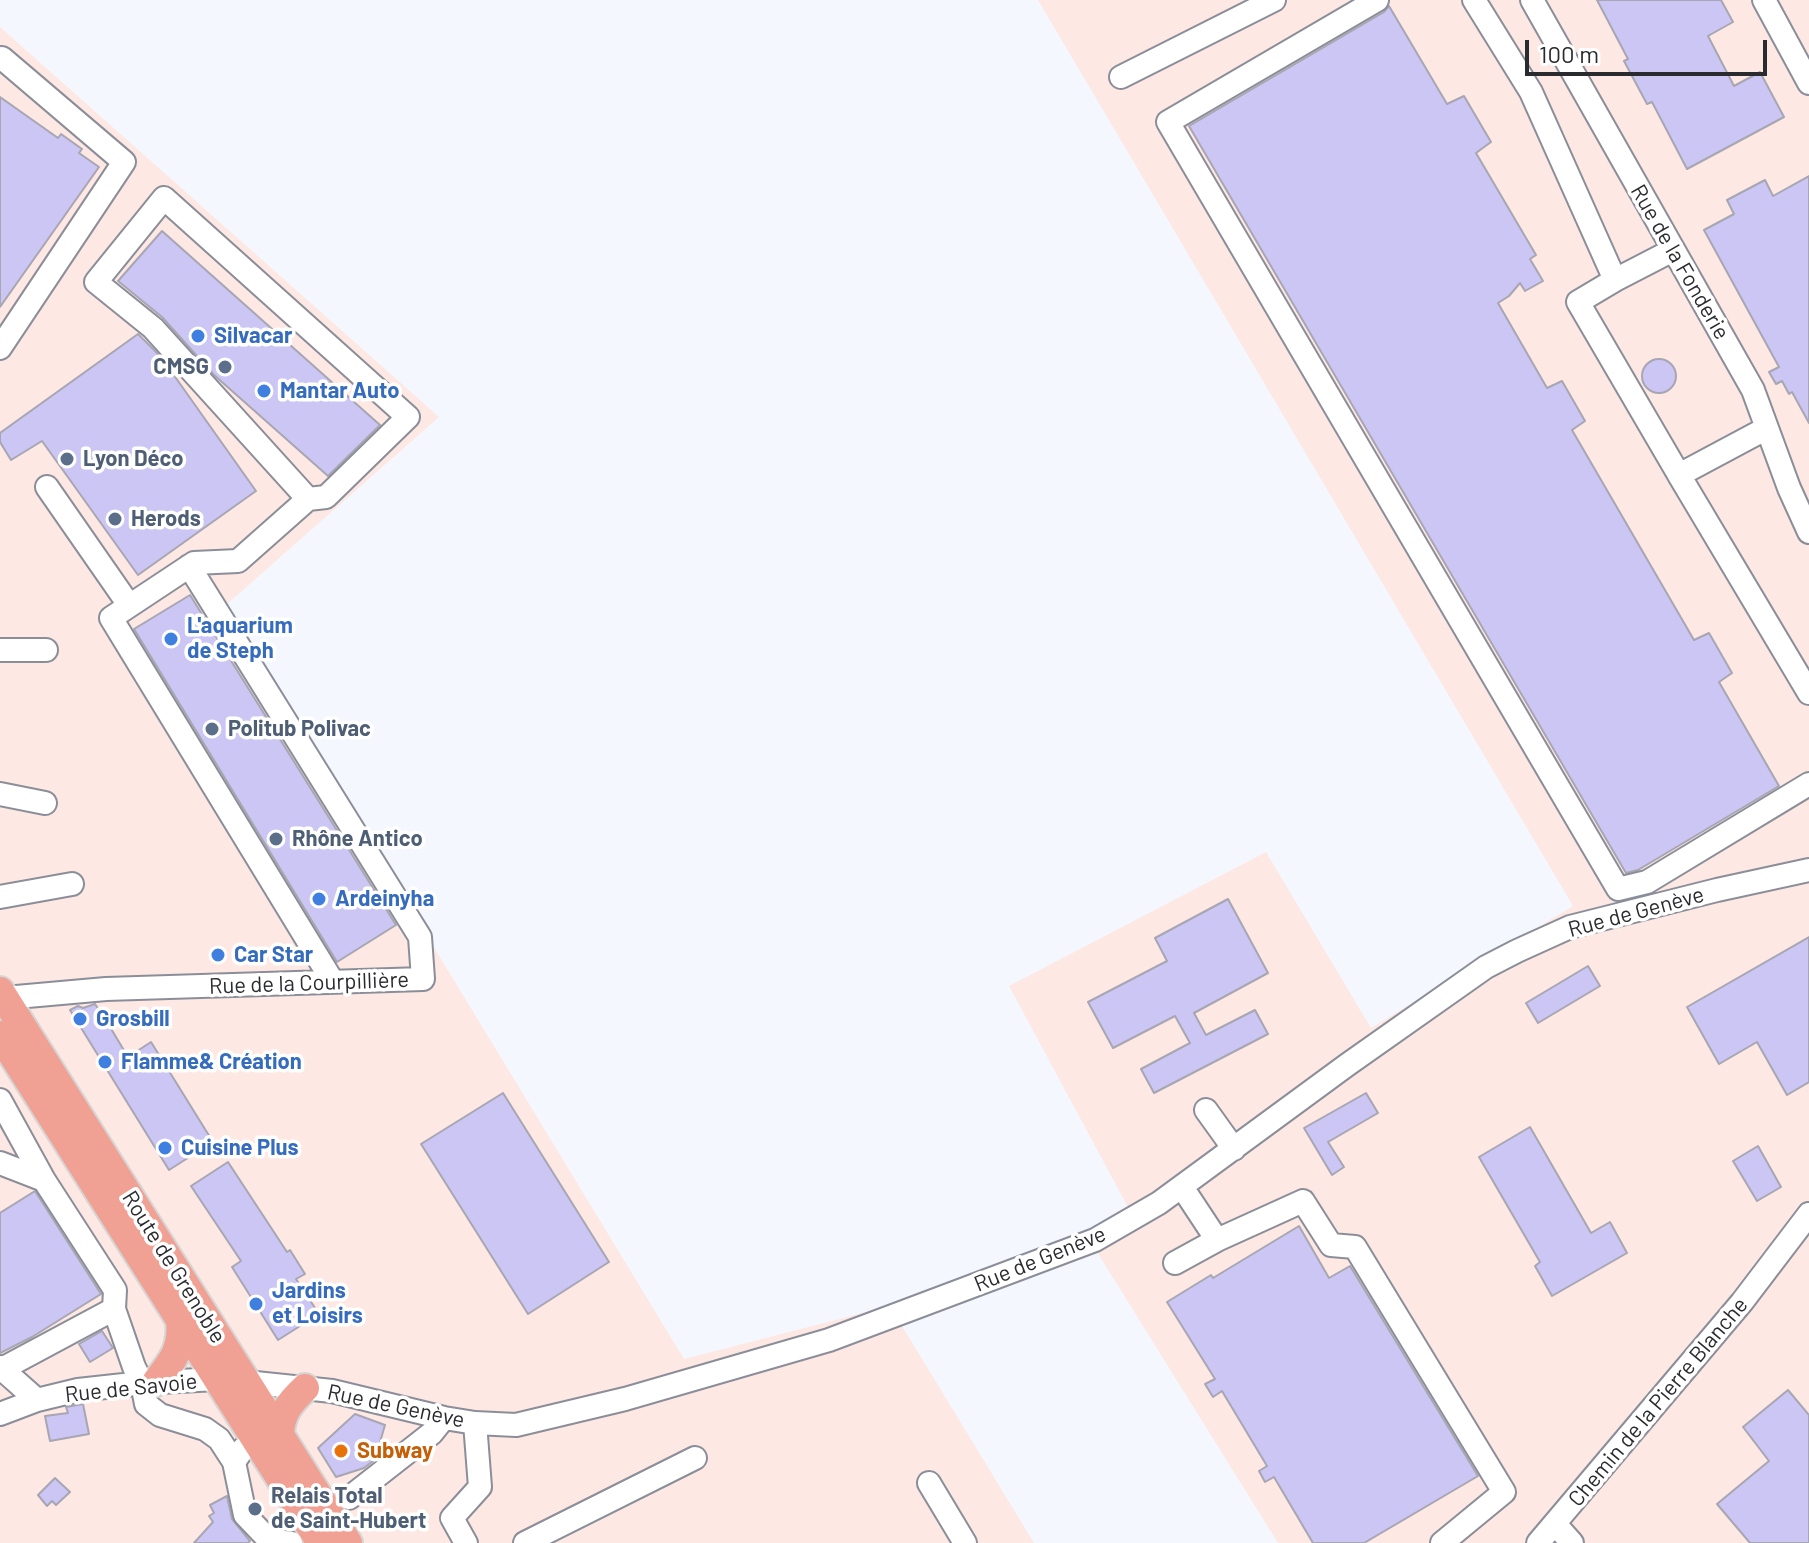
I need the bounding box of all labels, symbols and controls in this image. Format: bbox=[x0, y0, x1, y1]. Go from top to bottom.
scale bar bbox=[1529, 24, 1771, 74]
text: 100 m bbox=[1539, 39, 1599, 68]
street label: Rue de la Fonderie bbox=[1625, 180, 1735, 344]
place label: Silvacar bbox=[214, 323, 292, 349]
marker: Silvacar bbox=[189, 327, 207, 345]
place label: CMSG bbox=[153, 354, 209, 380]
marker: CMSG bbox=[216, 358, 234, 376]
place label: Mantar Auto bbox=[280, 378, 399, 404]
marker: Mantar Auto bbox=[255, 382, 273, 400]
place label: Lyon Déco bbox=[83, 446, 183, 472]
marker: Lyon Déco bbox=[58, 450, 76, 468]
place label: Herods bbox=[131, 506, 201, 532]
marker: Herods bbox=[106, 510, 124, 528]
place label: L'aquarium de Steph bbox=[187, 613, 293, 664]
marker: L'aquarium de Steph bbox=[162, 630, 180, 648]
place label: Politub Polivac bbox=[228, 716, 371, 742]
marker: Politub Polivac bbox=[203, 720, 221, 738]
place label: Rhône Antico bbox=[292, 826, 423, 852]
marker: Rhône Antico bbox=[267, 830, 285, 848]
street label: Rue de Genève bbox=[1565, 881, 1707, 943]
place label: Ardeinyha bbox=[335, 886, 434, 912]
marker: Ardeinyha bbox=[310, 890, 328, 908]
place label: Car Star bbox=[234, 942, 313, 968]
marker: Car Star bbox=[209, 946, 227, 964]
street label: Rue de la Courpillière bbox=[209, 966, 409, 1000]
place label: Grosbill bbox=[96, 1006, 170, 1032]
marker: Grosbill bbox=[71, 1010, 89, 1028]
place label: Flamme& Création bbox=[121, 1049, 302, 1075]
marker: Flamme& Création bbox=[96, 1053, 114, 1071]
place label: Cuisine Plus bbox=[181, 1135, 299, 1161]
marker: Cuisine Plus bbox=[156, 1139, 174, 1157]
street label: Route de Grenoble bbox=[117, 1186, 231, 1348]
street label: Rue de Genève bbox=[970, 1221, 1110, 1297]
place label: Jardins et Loisirs bbox=[272, 1278, 363, 1330]
street label: Chemin de la Pierre Blanche bbox=[1563, 1292, 1753, 1512]
marker: Jardins et Loisirs bbox=[247, 1295, 265, 1313]
street label: Rue de Savoie bbox=[64, 1368, 198, 1408]
street label: Rue de Genève bbox=[325, 1379, 467, 1433]
place label: Subway bbox=[357, 1438, 433, 1464]
marker: Subway bbox=[332, 1442, 350, 1460]
place label: Relais Total de Saint-Hubert bbox=[271, 1483, 426, 1534]
marker: Relais Total de Saint-Hubert bbox=[246, 1500, 264, 1518]

